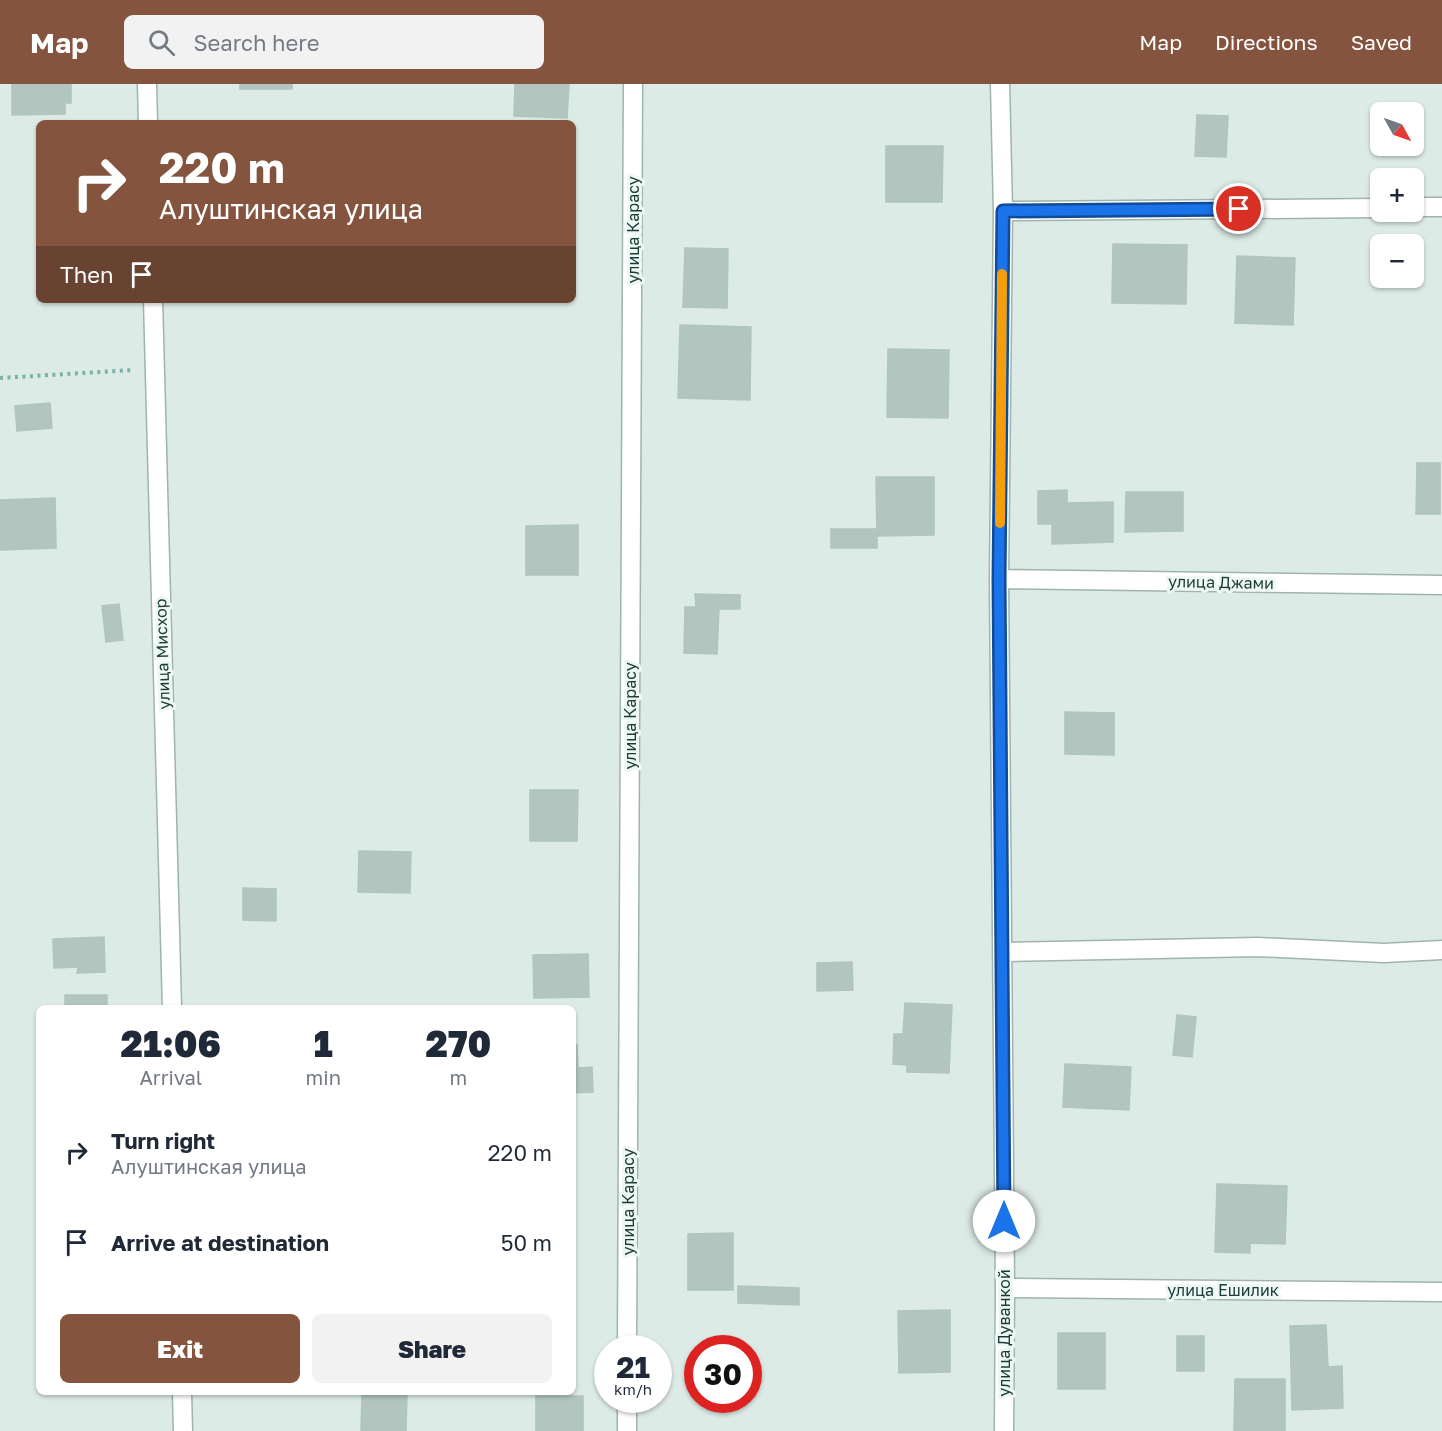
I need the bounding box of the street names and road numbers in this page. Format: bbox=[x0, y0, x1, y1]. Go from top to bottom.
street label: улица Карасу bbox=[623, 176, 643, 284]
street label: улица Джами bbox=[1168, 571, 1274, 593]
street label: улица Мисхор bbox=[150, 598, 174, 710]
street label: улица Карасу bbox=[620, 662, 640, 770]
street label: улица Карасу bbox=[618, 1148, 638, 1256]
street label: улица Дуванкой bbox=[994, 1269, 1014, 1397]
street label: улица Ешилик bbox=[1167, 1280, 1279, 1300]

